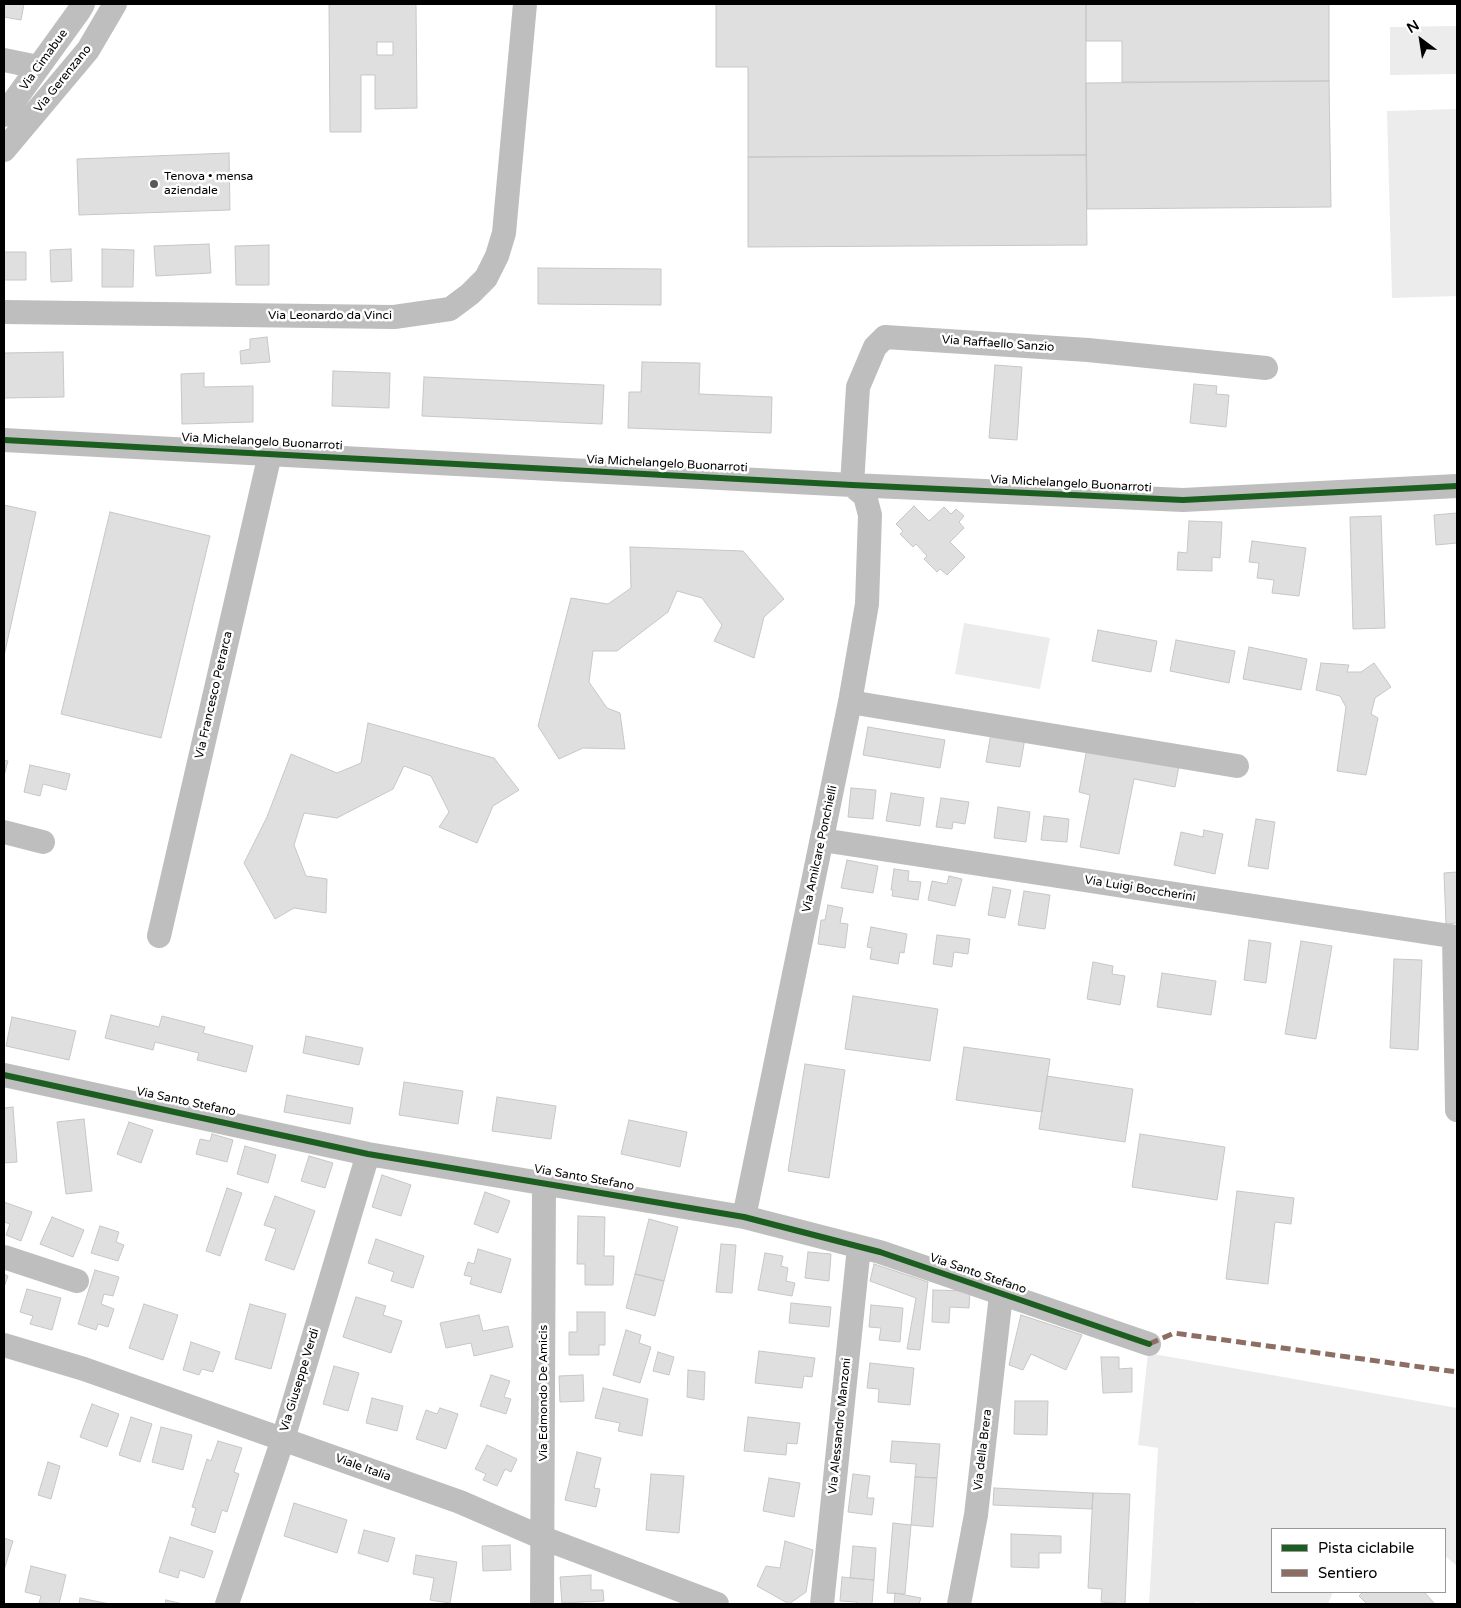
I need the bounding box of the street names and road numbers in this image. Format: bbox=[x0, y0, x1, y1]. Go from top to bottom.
street label: Via Cimabue bbox=[17, 27, 71, 93]
street label: Via Gerenzano bbox=[31, 42, 95, 116]
street label: Via Leonardo da Vinci bbox=[268, 309, 392, 323]
street label: Via Raffaello Sanzio bbox=[941, 333, 1055, 355]
street label: Via Michelangelo Buonarroti bbox=[181, 431, 343, 453]
street label: Via Michelangelo Buonarroti bbox=[586, 453, 748, 475]
street label: Via Michelangelo Buonarroti bbox=[990, 473, 1152, 495]
street label: Via Francesco Petrarca bbox=[192, 630, 236, 760]
street label: Via Amilcare Ponchielli bbox=[800, 784, 840, 914]
street label: Via Luigi Boccherini bbox=[1083, 873, 1197, 905]
street label: Via Santo Stefano bbox=[135, 1084, 237, 1120]
street label: Via Santo Stefano bbox=[533, 1162, 635, 1194]
street label: Via Santo Stefano bbox=[928, 1251, 1028, 1297]
street label: Via Edmondo De Amicis bbox=[537, 1325, 551, 1461]
street label: Via Giuseppe Verdi bbox=[277, 1327, 323, 1433]
street label: Via Alessandro Manzoni bbox=[826, 1357, 854, 1495]
street label: Via della Brera bbox=[971, 1408, 995, 1492]
street label: Viale Italia bbox=[333, 1451, 393, 1485]

